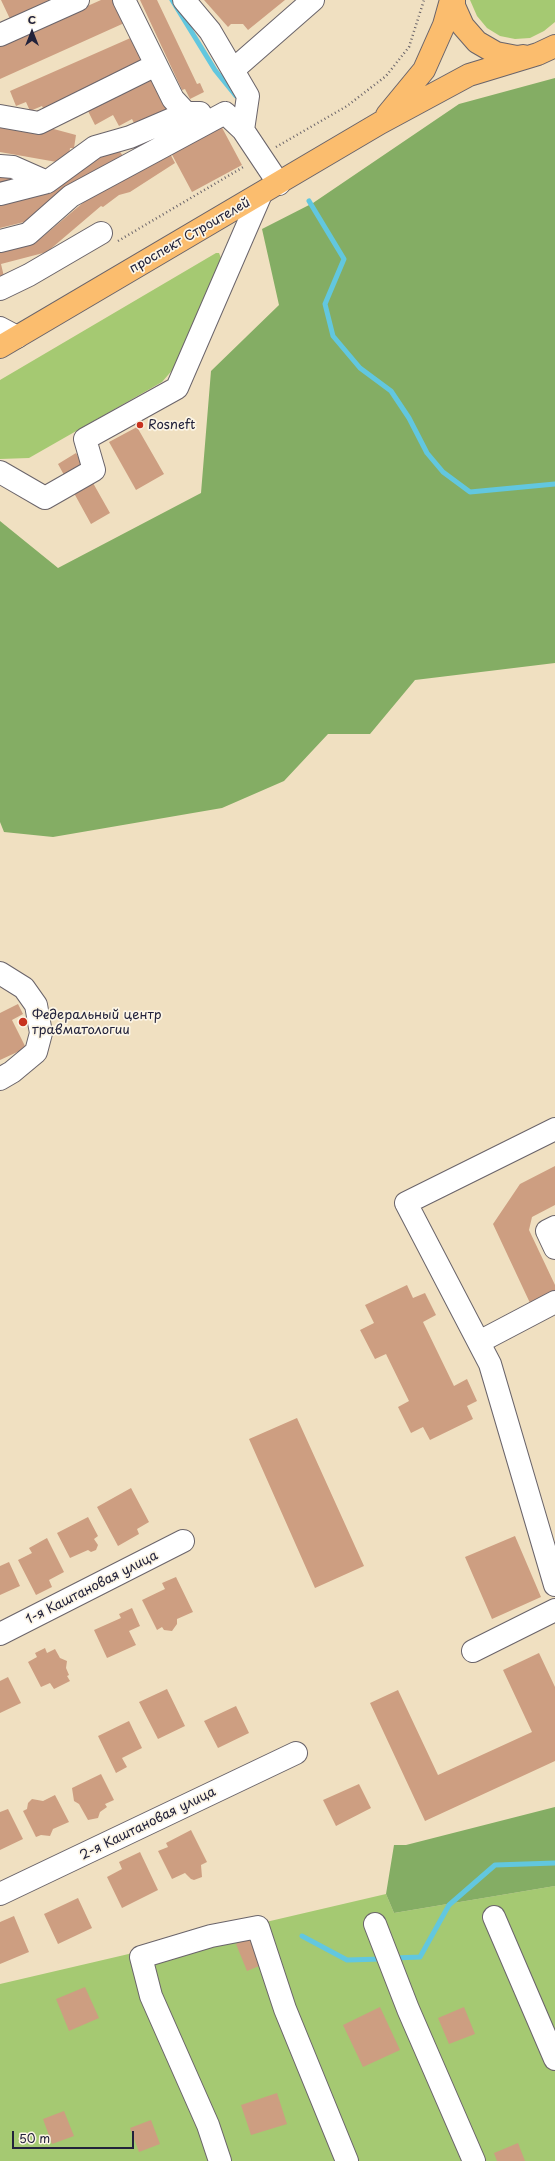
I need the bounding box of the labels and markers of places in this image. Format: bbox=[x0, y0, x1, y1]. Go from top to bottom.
place label: Rosneft bbox=[148, 417, 195, 433]
marker: Rosneft bbox=[135, 420, 145, 430]
place label: Федеральный центр травматологии bbox=[32, 1007, 162, 1038]
marker: Федеральный центр травматологии bbox=[17, 1016, 29, 1028]

